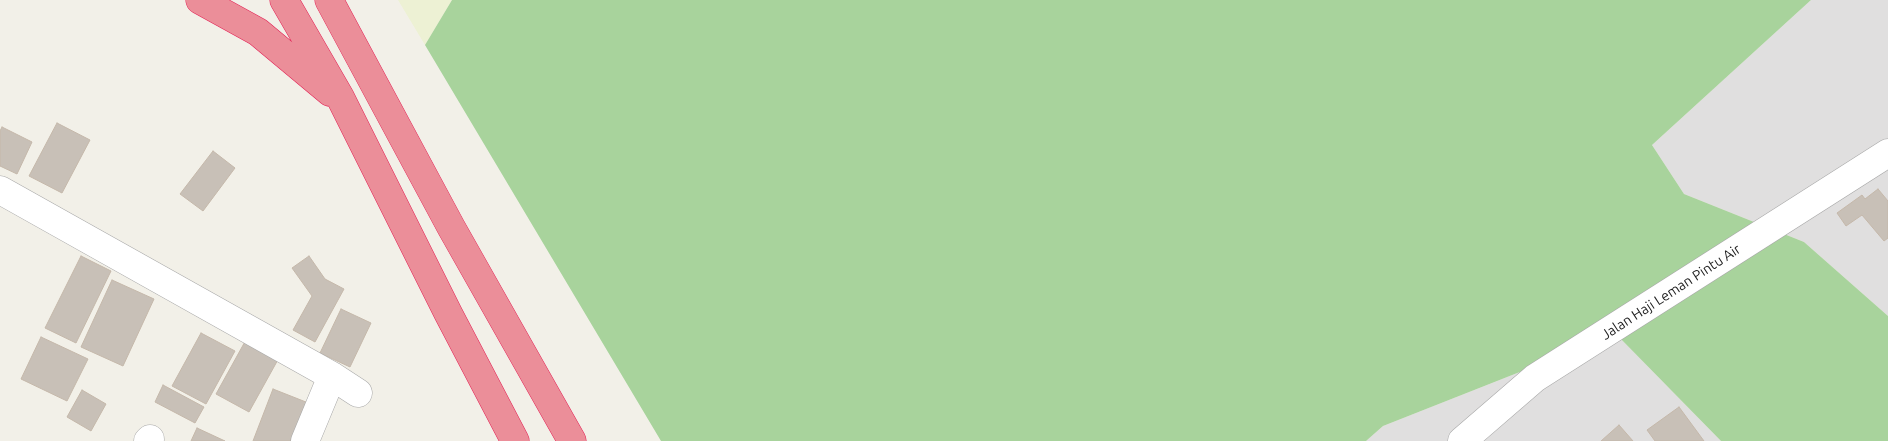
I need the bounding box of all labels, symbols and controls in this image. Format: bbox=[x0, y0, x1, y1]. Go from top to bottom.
street label: Jalan Haji Leman Pintu Air bbox=[1598, 241, 1744, 343]

